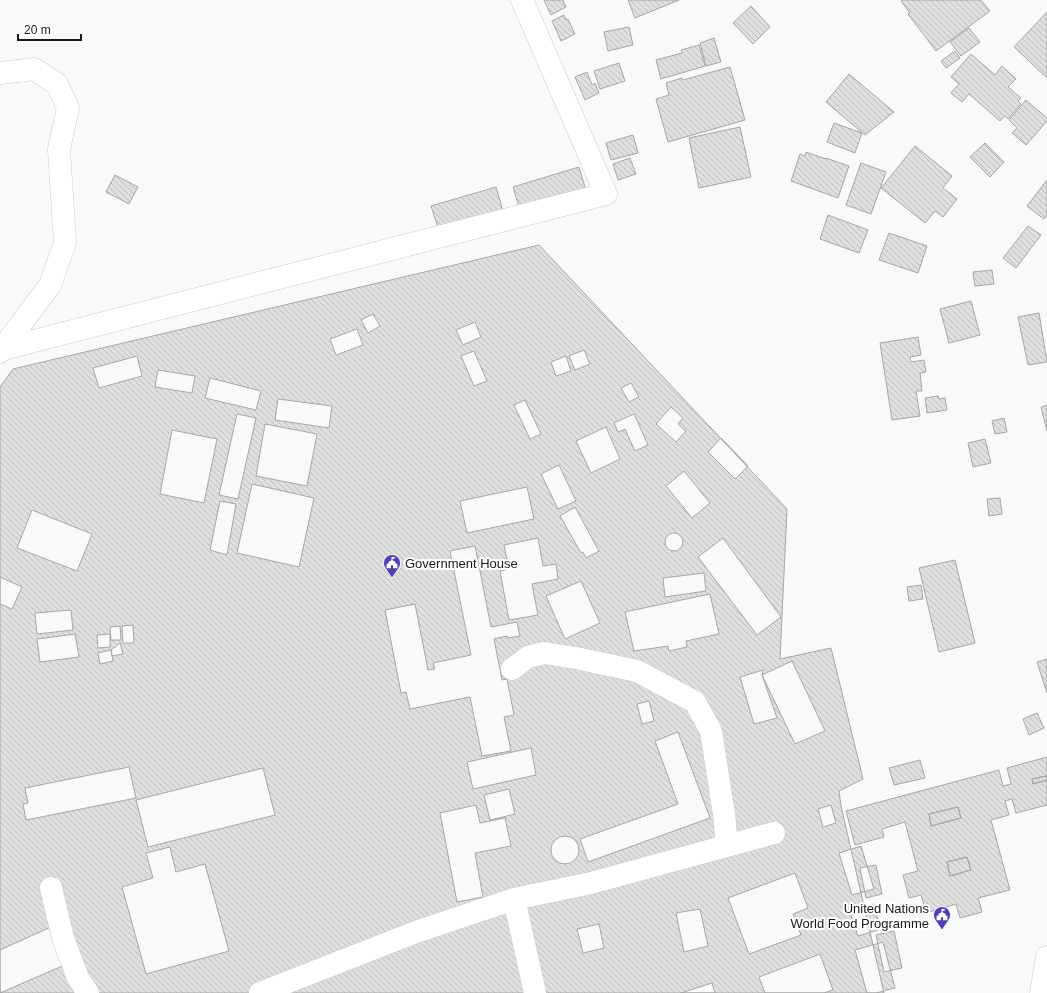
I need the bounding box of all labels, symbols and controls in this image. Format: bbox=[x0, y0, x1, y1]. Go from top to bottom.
scale bar bbox=[18, 16, 81, 42]
text: 20 m bbox=[24, 23, 51, 37]
public building icon: Government House bbox=[382, 553, 402, 578]
place label: Government House bbox=[405, 556, 518, 571]
place label: United Nations World Food Programme bbox=[791, 901, 929, 931]
public building icon: United Nations World Food Programme bbox=[932, 905, 952, 930]

